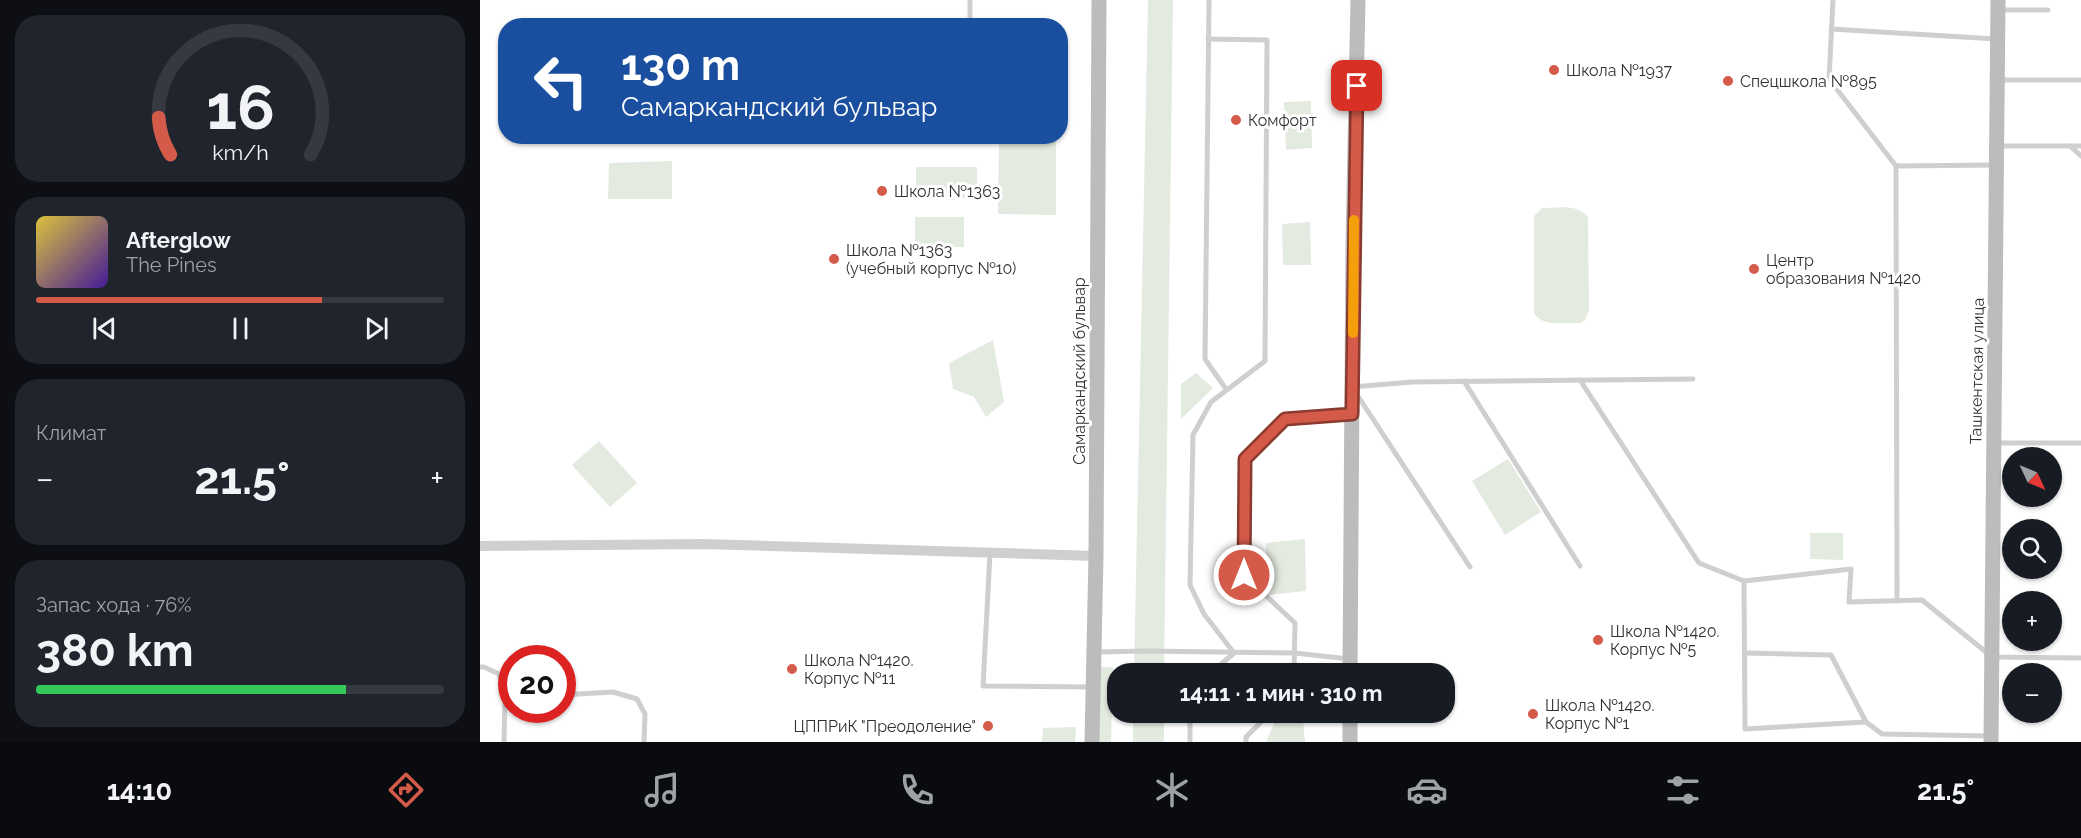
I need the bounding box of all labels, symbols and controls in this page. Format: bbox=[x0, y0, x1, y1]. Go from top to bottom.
text: 130 m bbox=[621, 41, 740, 90]
icon: left bbox=[522, 42, 600, 120]
pin bbox=[1331, 60, 1382, 111]
place label: Школа №1937 bbox=[1566, 61, 1672, 80]
marker: Школа №1937 bbox=[1547, 63, 1561, 77]
icon: arrive bbox=[1340, 69, 1373, 102]
text: 16 bbox=[206, 71, 274, 145]
place label: Спецшкола №895 bbox=[1740, 72, 1877, 91]
marker: Спецшкола №895 bbox=[1721, 74, 1735, 88]
text: Самаркандский бульвар bbox=[621, 91, 937, 122]
place label: Комфорт bbox=[1248, 111, 1317, 130]
marker: Комфорт bbox=[1229, 113, 1243, 127]
text: km/h bbox=[212, 141, 268, 166]
place label: Школа №1363 bbox=[894, 182, 1000, 201]
marker: Школа №1363 bbox=[875, 184, 889, 198]
text: Afterglow bbox=[126, 227, 231, 253]
place label: Школа №1363 (учебный корпус №10) bbox=[846, 241, 1016, 278]
place label: Центр образования №1420 bbox=[1766, 251, 1921, 288]
marker: Школа №1363 (учебный корпус №10) bbox=[827, 252, 841, 266]
text: The Pines bbox=[126, 253, 217, 277]
marker: Центр образования №1420 bbox=[1747, 262, 1761, 276]
street label: Самаркандский бульвар bbox=[1070, 277, 1089, 465]
street label: Ташкентская улица bbox=[1966, 297, 1988, 445]
icon: previous bbox=[88, 312, 121, 345]
icon: pause bbox=[224, 312, 257, 345]
icon: next bbox=[360, 312, 393, 345]
text: Климат bbox=[36, 421, 106, 445]
north arrow bbox=[2002, 447, 2062, 507]
map controls bbox=[2002, 447, 2062, 723]
text: 21.5° bbox=[194, 452, 290, 505]
text: − bbox=[36, 459, 54, 498]
text: + bbox=[430, 459, 444, 498]
button: search bbox=[2002, 519, 2062, 579]
position arrow bbox=[1212, 543, 1276, 607]
button: + bbox=[2002, 591, 2062, 651]
text: Запас хода · 76% bbox=[36, 593, 192, 617]
place label: Школа №1420. Корпус №5 bbox=[1610, 622, 1720, 659]
text: 380 km bbox=[36, 624, 194, 677]
marker: Школа №1420. Корпус №5 bbox=[1591, 633, 1605, 647]
speed limit sign: 20 bbox=[498, 645, 576, 723]
place label: Школа №1420. Корпус №11 bbox=[804, 651, 914, 688]
marker: Школа №1420. Корпус №11 bbox=[785, 662, 799, 676]
button: − bbox=[2002, 663, 2062, 723]
text: 14:11 · 1 мин · 310 m bbox=[1180, 680, 1383, 706]
place label: Школа №1420. Корпус №1 bbox=[1545, 696, 1655, 733]
marker: Школа №1420. Корпус №1 bbox=[1526, 707, 1540, 721]
place label: ЦППРиК "Преодоление" bbox=[793, 717, 976, 736]
marker: ЦППРиК "Преодоление" bbox=[981, 719, 995, 733]
icon: directions bbox=[385, 769, 427, 811]
icon: music bbox=[641, 769, 683, 811]
icon: phone bbox=[896, 769, 938, 811]
icon: climate bbox=[1151, 769, 1193, 811]
icon: car bbox=[1406, 769, 1448, 811]
icon: filters bbox=[1662, 769, 1704, 811]
text: 14:10 bbox=[107, 775, 172, 806]
text: 21.5° bbox=[1917, 775, 1974, 806]

